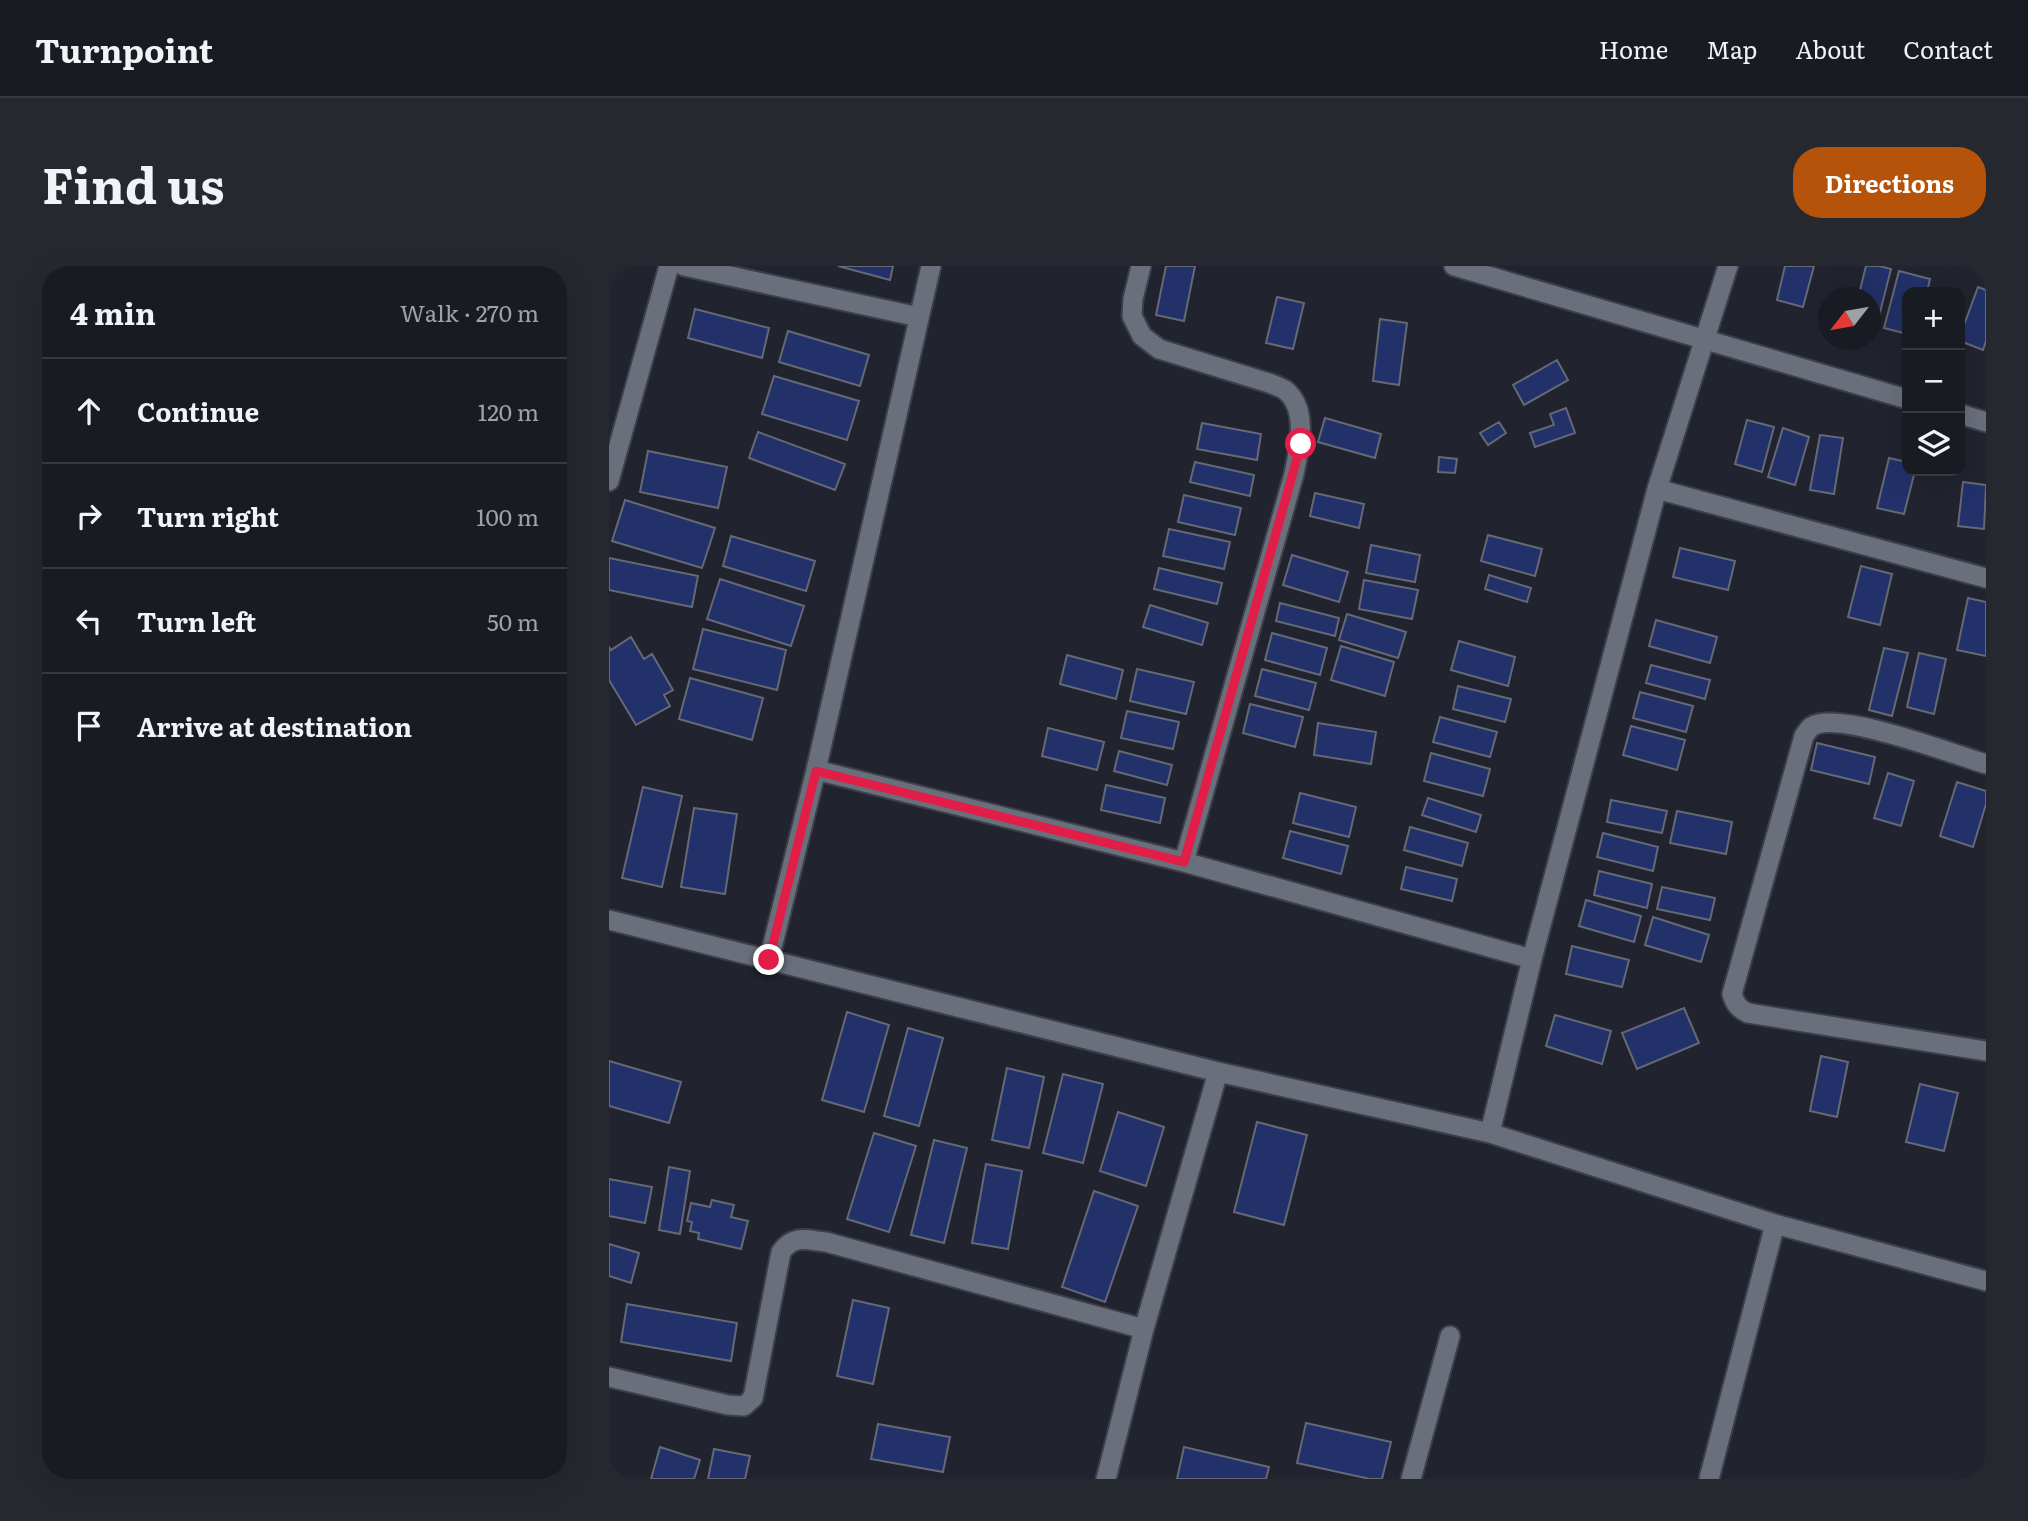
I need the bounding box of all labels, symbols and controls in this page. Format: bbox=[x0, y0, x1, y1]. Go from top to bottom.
text: Turnpoint bbox=[35, 24, 213, 73]
text: Home bbox=[1599, 31, 1668, 66]
text: Map bbox=[1706, 31, 1757, 66]
text: About bbox=[1795, 31, 1865, 66]
text: Contact bbox=[1903, 31, 1993, 66]
text: Find us bbox=[42, 146, 225, 219]
button: Directions bbox=[1793, 147, 1986, 218]
north arrow bbox=[1818, 287, 1881, 350]
map controls bbox=[1902, 287, 1965, 476]
button: + bbox=[1902, 287, 1965, 350]
text: 4 min bbox=[70, 290, 156, 334]
text: Walk · 270 m bbox=[400, 295, 539, 329]
button: − bbox=[1902, 350, 1965, 413]
text: Continue bbox=[137, 391, 259, 430]
icon: ahead bbox=[70, 392, 108, 430]
text: 120 m bbox=[478, 394, 539, 428]
button: layers bbox=[1902, 413, 1965, 476]
route start bbox=[1285, 428, 1316, 459]
text: Turn right bbox=[137, 496, 279, 535]
icon: right bbox=[70, 497, 108, 535]
text: 100 m bbox=[476, 499, 539, 533]
text: Turn left bbox=[137, 601, 256, 640]
icon: left bbox=[70, 602, 108, 640]
text: 50 m bbox=[487, 604, 539, 638]
text: Arrive at destination bbox=[137, 706, 412, 745]
icon: arrive bbox=[70, 707, 108, 745]
route end bbox=[753, 944, 784, 975]

